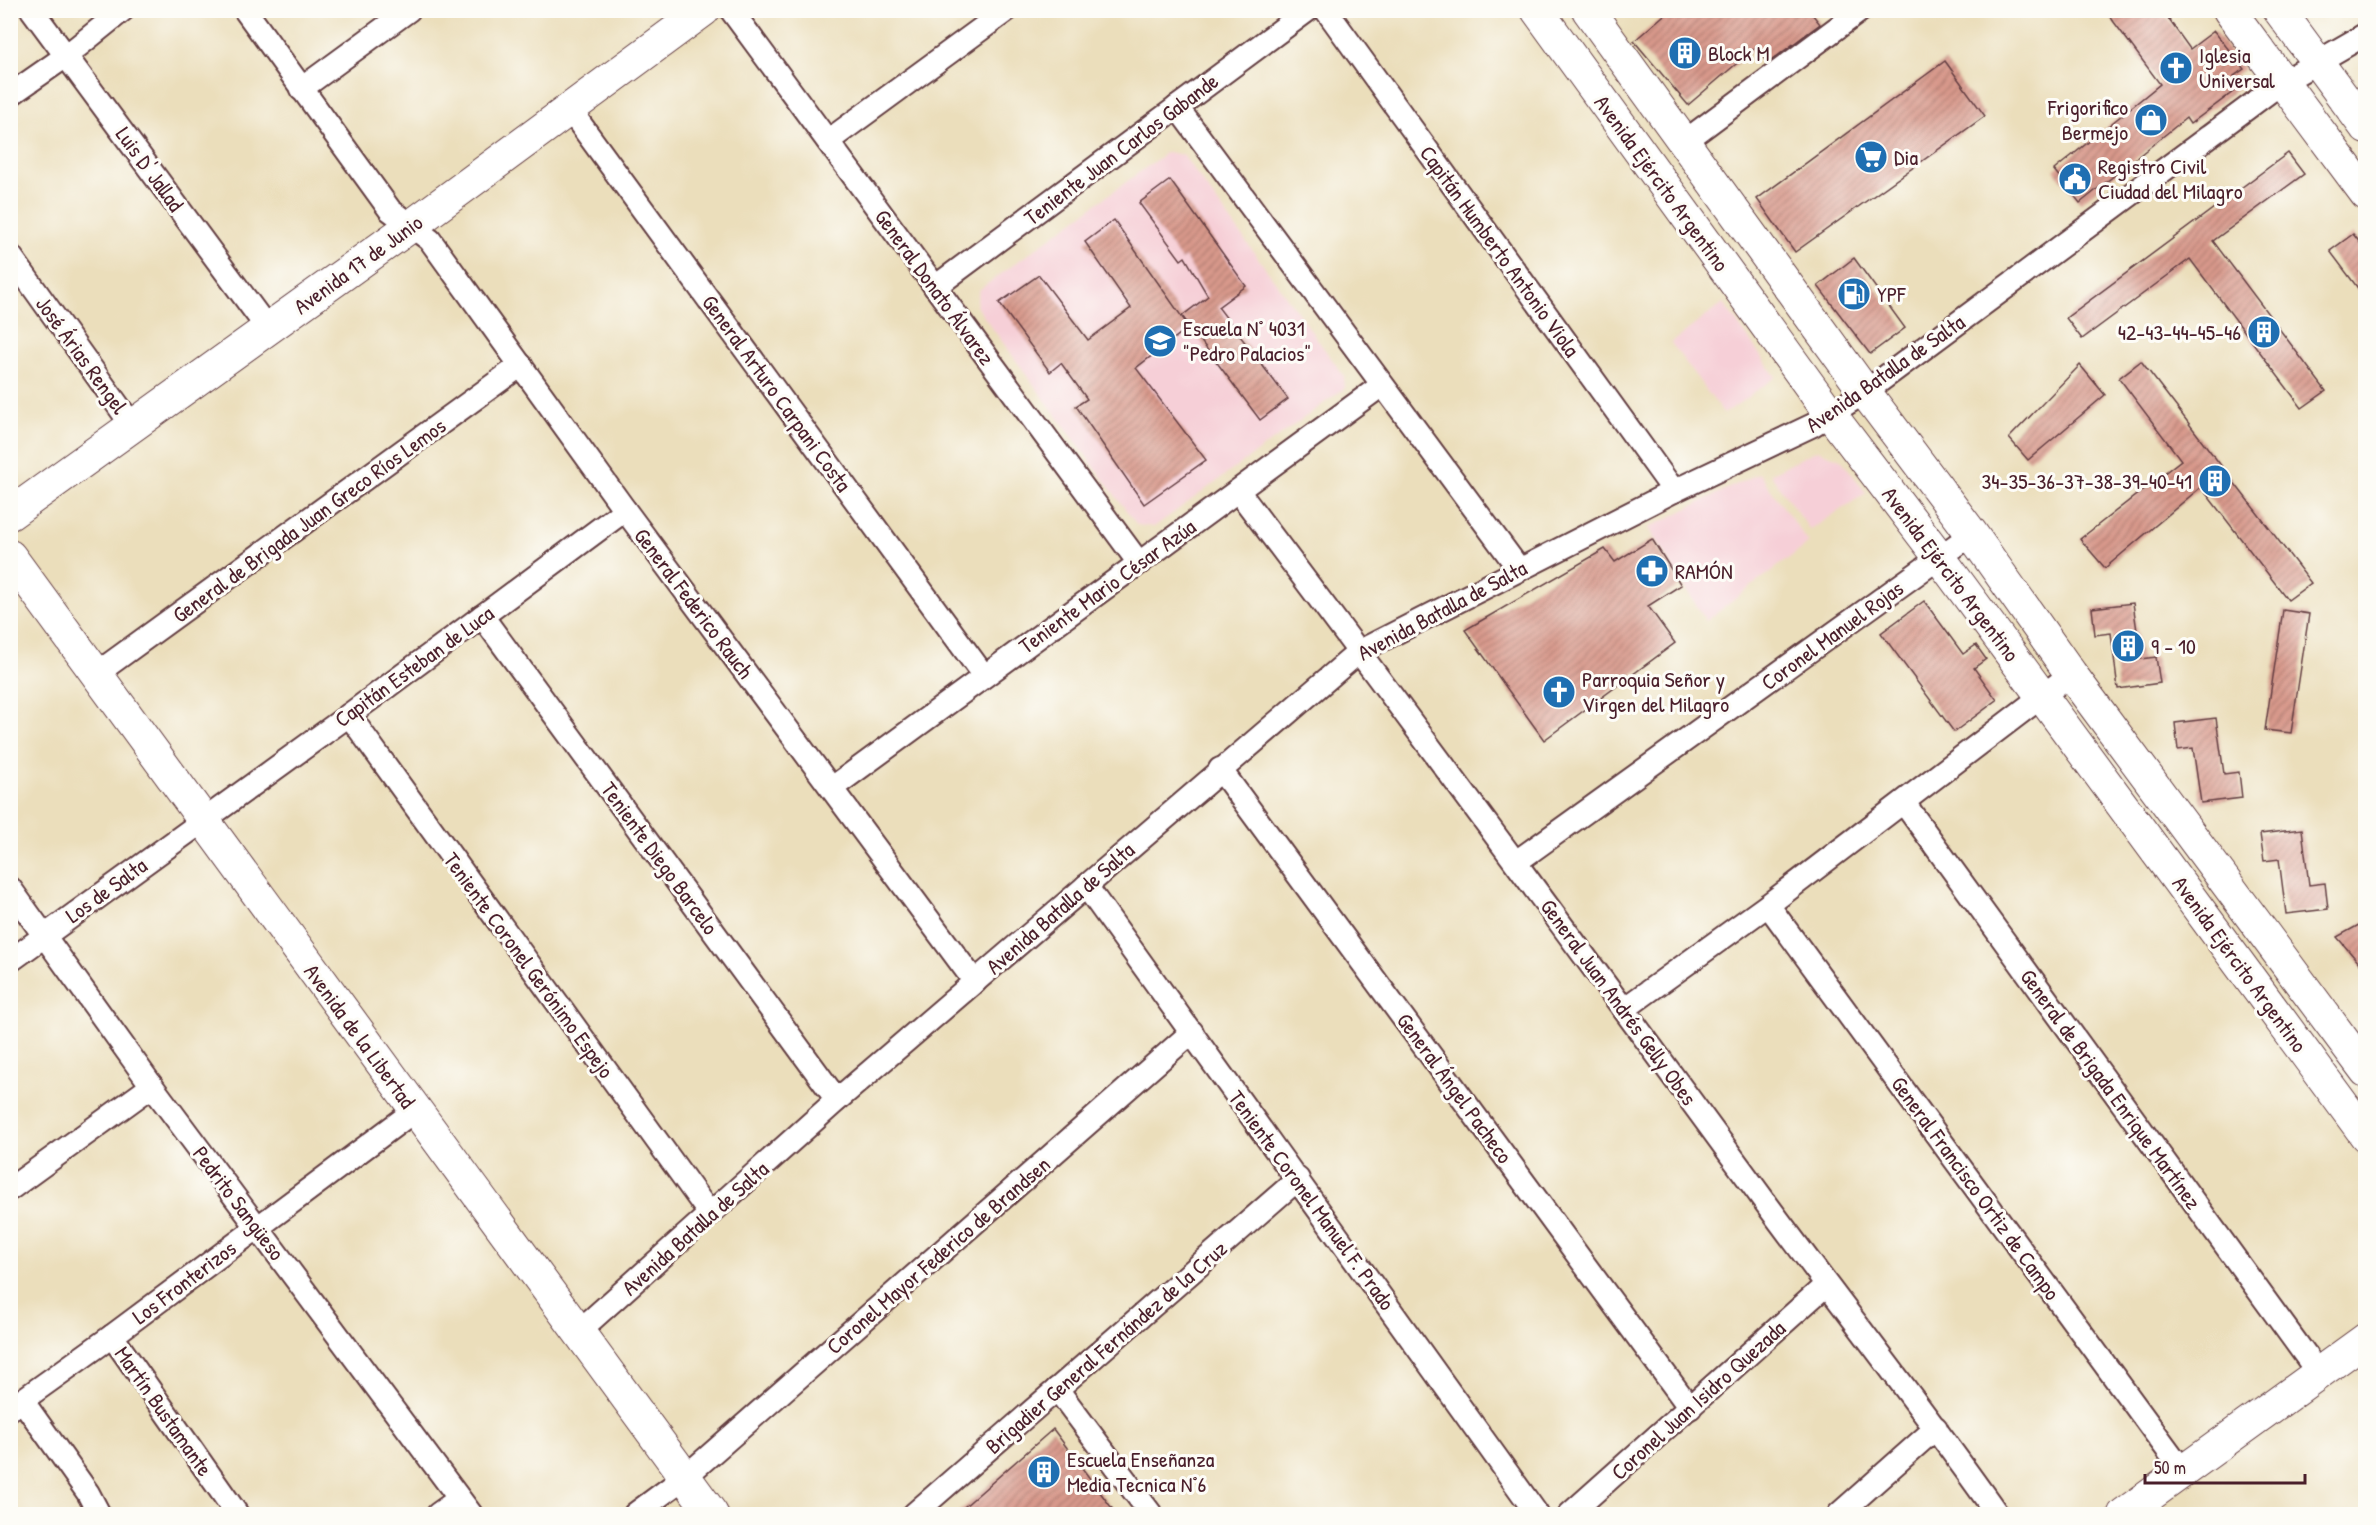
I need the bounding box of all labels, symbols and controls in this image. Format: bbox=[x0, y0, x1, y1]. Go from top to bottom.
building icon: Block M bbox=[1667, 35, 1703, 71]
place label: Block M bbox=[1708, 38, 1770, 68]
place label: Iglesia Universal bbox=[2199, 40, 2275, 95]
church icon: Iglesia Universal bbox=[2158, 50, 2194, 86]
street label: Teniente Juan Carlos Gabande bbox=[1018, 66, 1225, 232]
street label: Avenida Ejército Argentino bbox=[1588, 89, 1736, 277]
place label: Frigorifico Bermejo bbox=[2047, 92, 2128, 147]
shop icon: Frigorifico Bermejo bbox=[2133, 102, 2169, 138]
street label: Luis D' Jallad bbox=[109, 121, 191, 218]
street label: Capitán Humberto Antonio Viola bbox=[1413, 139, 1587, 363]
supermarket icon: Dia bbox=[1853, 139, 1889, 175]
place label: Dia bbox=[1894, 142, 1918, 172]
place label: Registro Civil Ciudad del Milagro bbox=[2098, 151, 2243, 206]
public building icon: Registro Civil Ciudad del Milagro bbox=[2057, 161, 2093, 197]
street label: General Donato Álvarez bbox=[868, 203, 1002, 371]
street label: Avenida 17 de Junio bbox=[288, 207, 429, 321]
fuel station icon: YPF bbox=[1836, 276, 1872, 312]
place label: YPF bbox=[1877, 279, 1906, 309]
street label: General Arturo Carpani Costa bbox=[695, 288, 859, 498]
street label: José Árias Rengel bbox=[29, 290, 135, 420]
street label: Avenida Batalla de Salta bbox=[1800, 307, 1971, 439]
place label: Escuela N° 4031 "Pedro Palacios" bbox=[1183, 313, 1311, 368]
building icon: 42-43-44-45-46 bbox=[2246, 314, 2282, 350]
place label: 42-43-44-45-46 bbox=[2118, 317, 2241, 347]
school or university icon: Escuela N° 4031 "Pedro Palacios" bbox=[1142, 323, 1178, 359]
street label: General de Brigada Juan Greco Ríos Lemos bbox=[166, 411, 452, 629]
building icon: 34-35-36-37-38-39-40-41 bbox=[2197, 463, 2233, 499]
place label: 34-35-36-37-38-39-40-41 bbox=[1981, 466, 2192, 496]
street label: Avenida Ejército Argentino bbox=[1875, 481, 2027, 668]
street label: Teniente Mario César Azúa bbox=[1012, 511, 1202, 660]
street label: General Federico Rauch bbox=[627, 522, 761, 684]
street label: Avenida Batalla de Salta bbox=[1352, 553, 1532, 667]
pharmacy icon: RAMÓN bbox=[1634, 553, 1670, 589]
place label: RAMÓN bbox=[1675, 556, 1733, 586]
street label: Coronel Manuel Rojas bbox=[1755, 573, 1909, 697]
street label: Capitán Esteban de Luca bbox=[328, 598, 500, 734]
building icon: 9 - 10 bbox=[2110, 628, 2146, 664]
place label: 9 - 10 bbox=[2151, 631, 2196, 661]
place label: Parroquia Señor y Virgen del Milagro bbox=[1582, 664, 1729, 719]
church icon: Parroquia Señor y Virgen del Milagro bbox=[1541, 674, 1577, 710]
street label: Teniente Diego Barcelo bbox=[594, 776, 726, 941]
street label: Avenida Batalla de Salta bbox=[979, 835, 1141, 981]
street label: Teniente Coronel Gerónimo Espejo bbox=[437, 846, 621, 1084]
street label: Los de Salta bbox=[59, 850, 153, 930]
street label: Avenida Ejército Argentino bbox=[2166, 870, 2314, 1058]
street label: General Juan Andrés Gelly Obes bbox=[1534, 893, 1704, 1111]
street label: Avenida de la Libertad bbox=[297, 958, 423, 1115]
street label: General de Brigada Enrique Martínez bbox=[2014, 963, 2208, 1215]
street label: General Ángel Pacheco bbox=[1390, 1007, 1520, 1169]
street label: General Francisco Ortiz de Campo bbox=[1885, 1070, 2067, 1306]
street label: Teniente Coronel Manuel F. Prado bbox=[1222, 1084, 1402, 1316]
street label: Pedrito Sangüeso bbox=[186, 1140, 292, 1266]
street label: Coronel Mayor Federico de Brandsen bbox=[820, 1149, 1056, 1361]
street label: Avenida Batalla de Salta bbox=[615, 1154, 775, 1302]
street label: Los Fronterizos bbox=[126, 1233, 242, 1331]
street label: Brigadier General Fernández de la Cruz bbox=[979, 1234, 1233, 1460]
street label: Coronel Juan Isidro Quezada bbox=[1604, 1313, 1792, 1486]
street label: Martín Bustamante bbox=[108, 1340, 220, 1482]
place label: Escuela Enseñanza Media Tecnica N°6 bbox=[1067, 1444, 1215, 1499]
scale bar bbox=[2145, 1447, 2306, 1485]
building icon: Escuela Enseñanza Media Tecnica N°6 bbox=[1026, 1454, 1062, 1490]
text: 50 m bbox=[2154, 1455, 2186, 1480]

